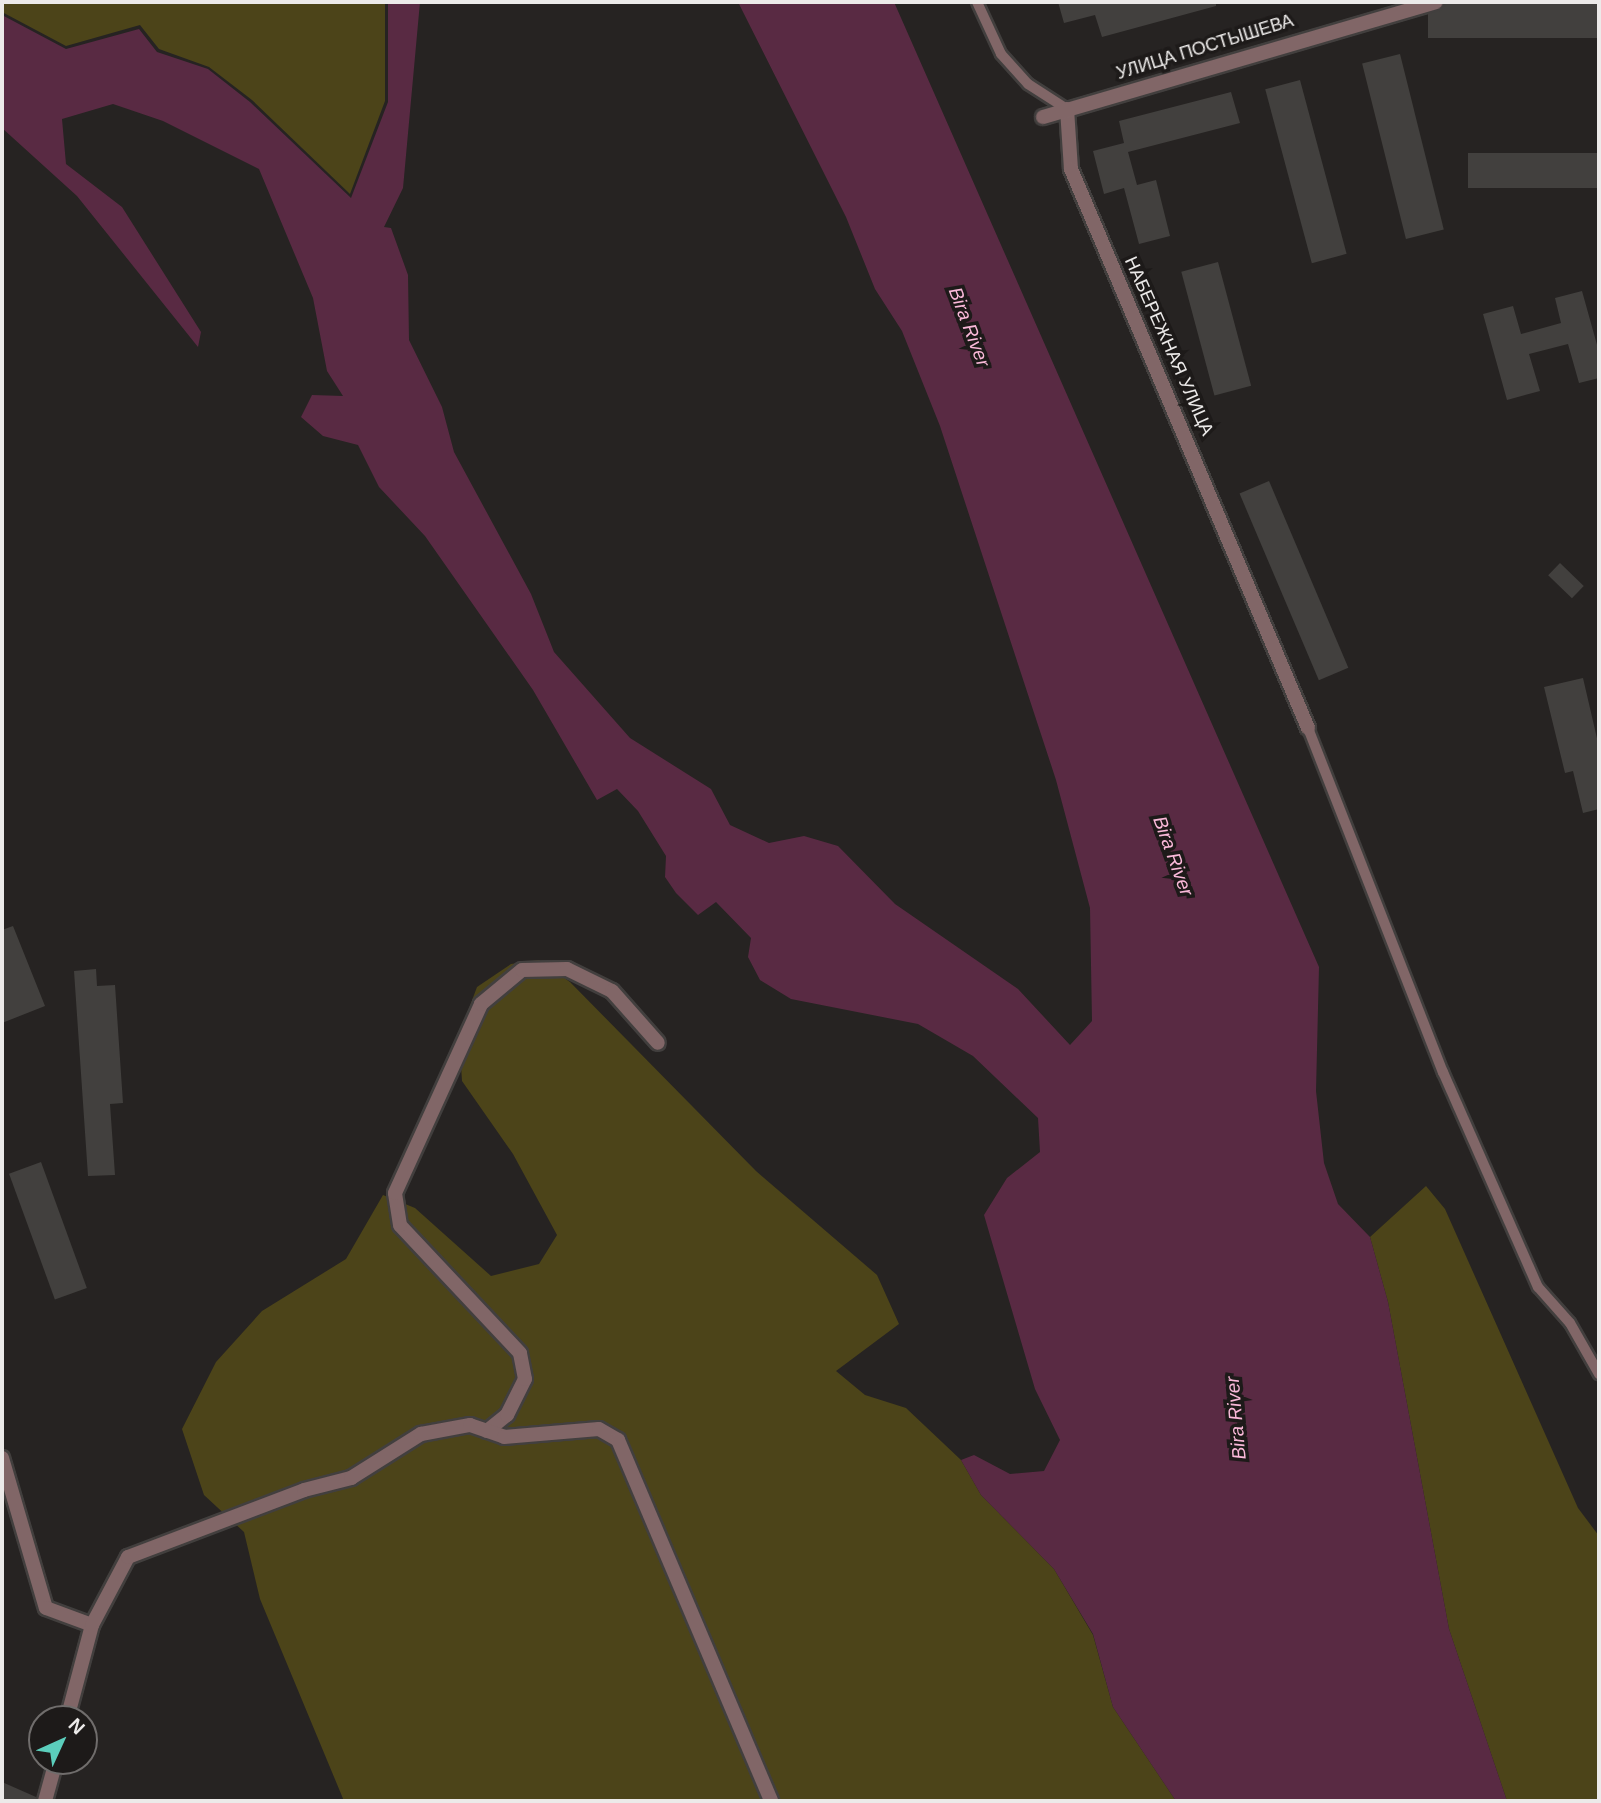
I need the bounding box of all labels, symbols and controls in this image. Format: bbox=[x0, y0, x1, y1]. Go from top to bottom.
street label: УЛИЦА ПОСТЫШЕВА bbox=[1114, 10, 1296, 84]
street label: НАБЕРЕЖНАЯ УЛИЦА bbox=[1120, 253, 1218, 439]
water label: Bira River bbox=[943, 284, 995, 370]
water label: Bira River bbox=[1148, 813, 1198, 899]
water label: Bira River bbox=[1221, 1375, 1251, 1461]
north arrow bbox=[28, 1705, 98, 1775]
text: N bbox=[65, 1714, 89, 1738]

